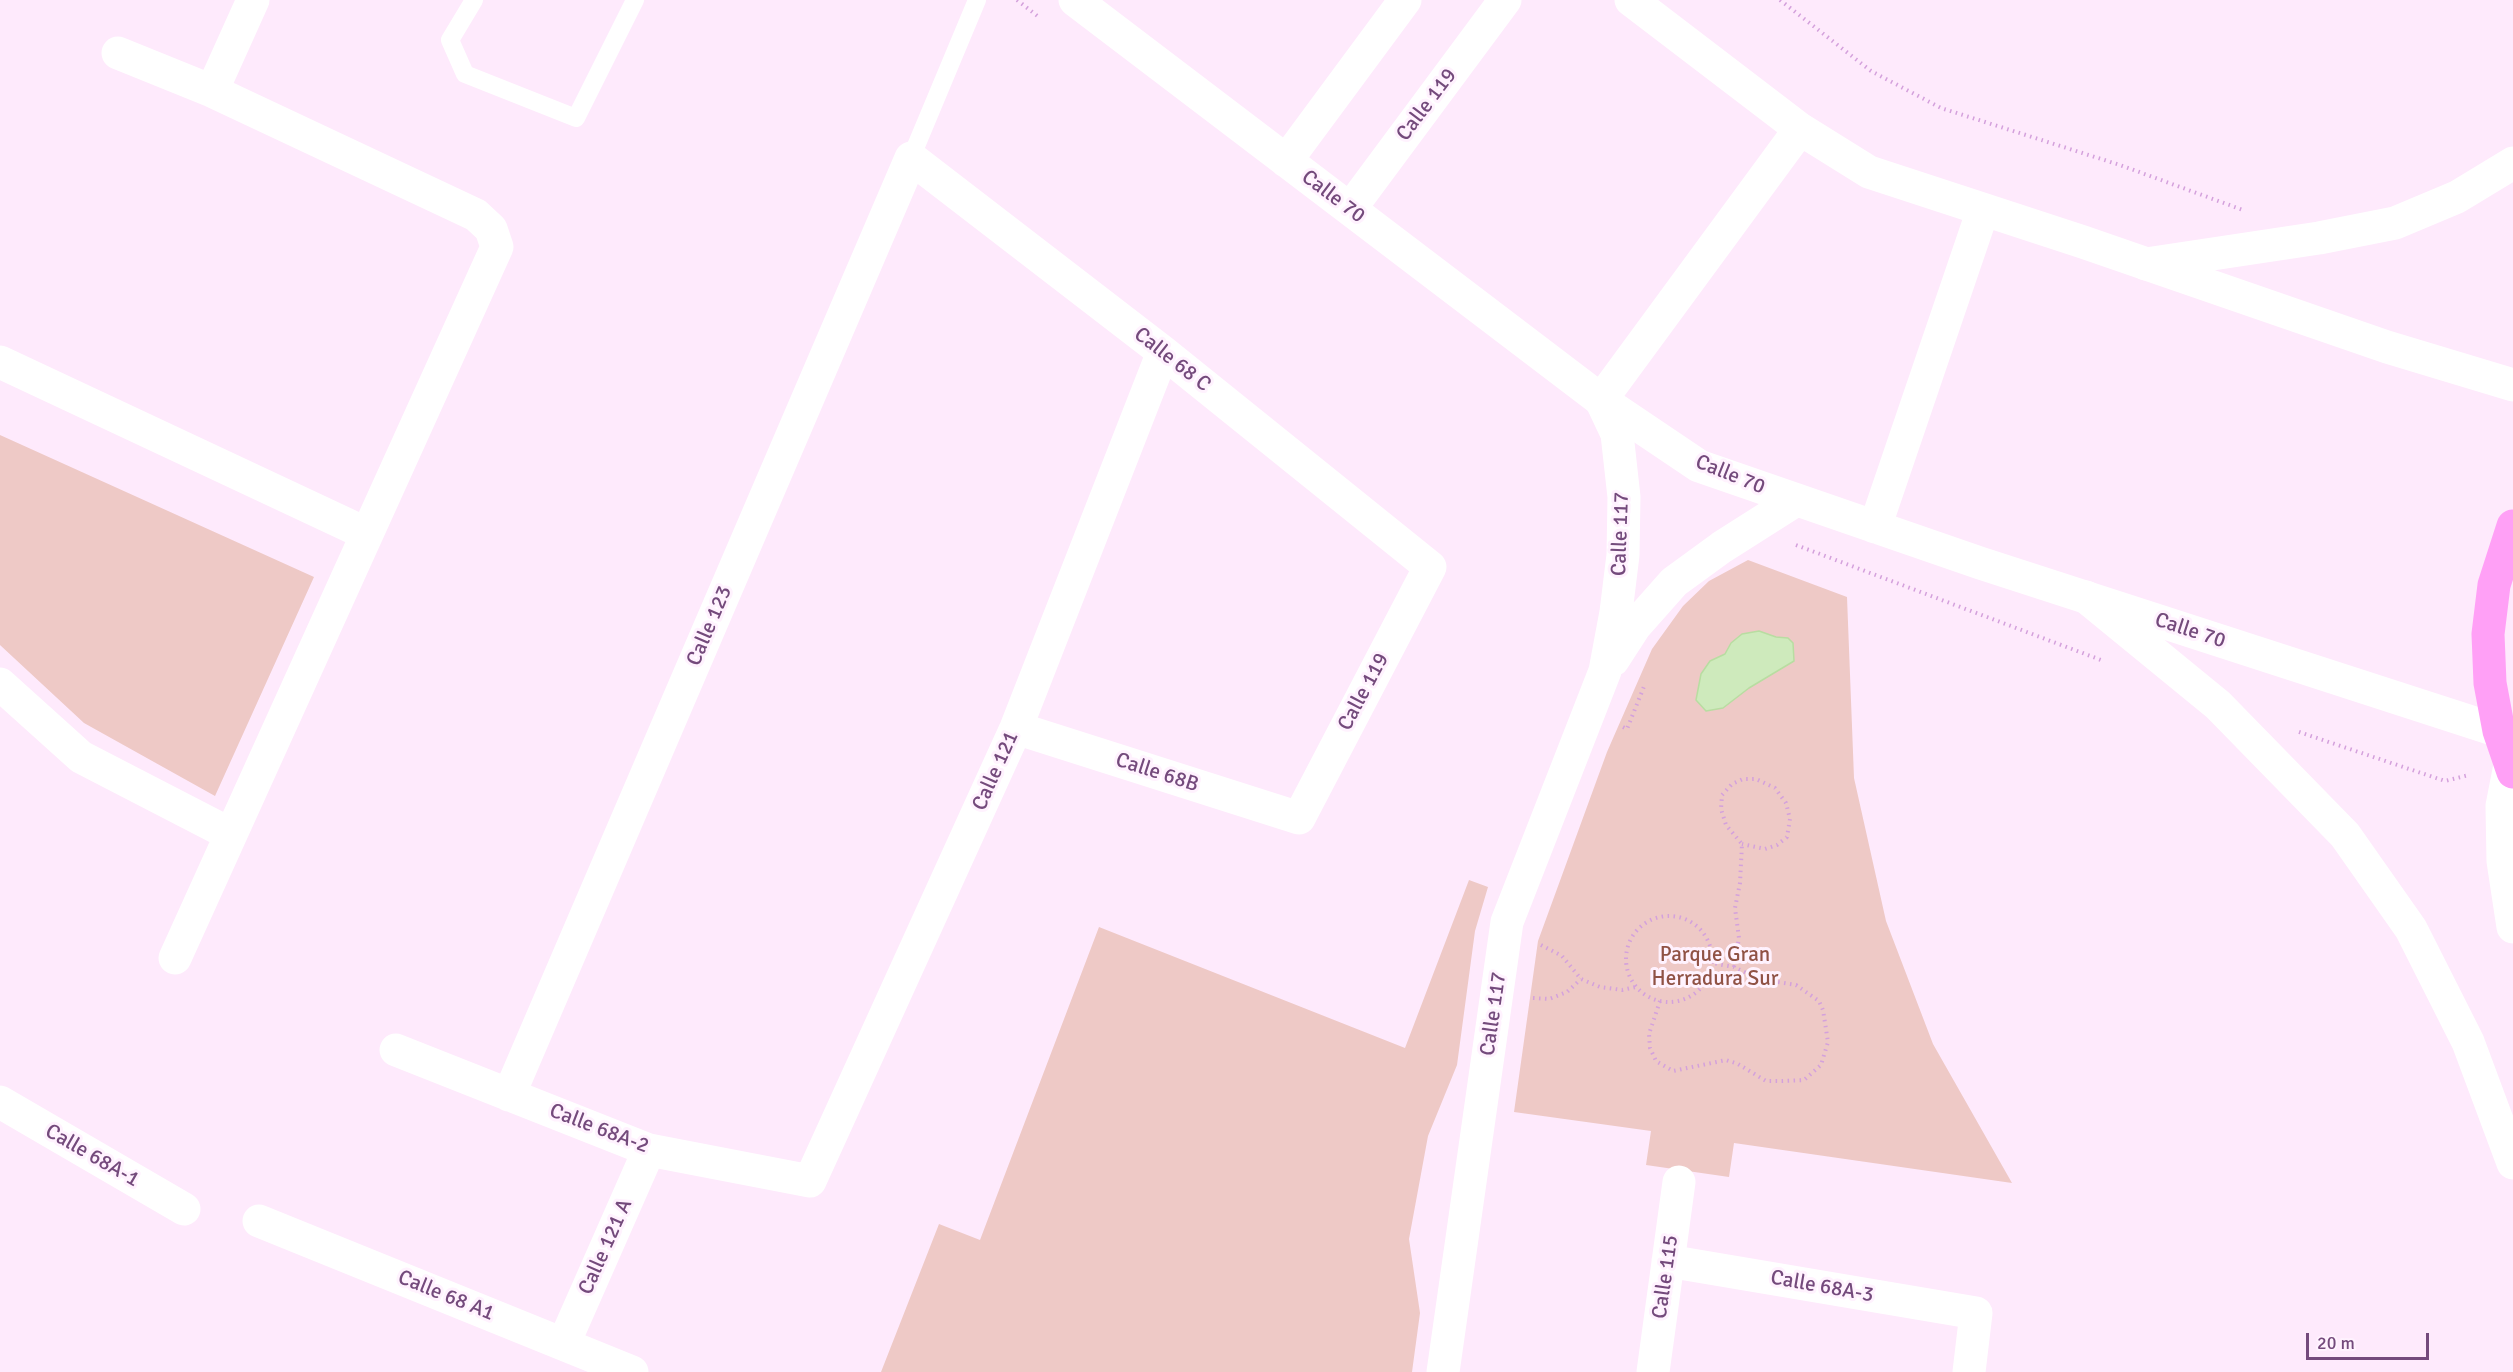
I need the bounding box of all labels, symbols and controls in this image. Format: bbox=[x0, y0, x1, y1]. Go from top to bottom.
street label: Calle 119 bbox=[1392, 64, 1462, 146]
street label: Calle 70 bbox=[1296, 165, 1370, 229]
street label: Calle 68 C bbox=[1129, 322, 1215, 398]
street label: Calle 70 bbox=[1691, 450, 1769, 500]
street label: Calle 117 bbox=[1607, 491, 1635, 577]
street label: Calle 123 bbox=[682, 582, 738, 670]
street label: Calle 70 bbox=[2151, 608, 2229, 654]
street label: Calle 119 bbox=[1333, 649, 1395, 735]
street label: Calle 121 bbox=[967, 727, 1025, 815]
street label: Calle 68B bbox=[1112, 748, 1202, 798]
park label: Parque Gran Herradura Sur bbox=[1652, 942, 1778, 992]
street label: Calle 117 bbox=[1476, 971, 1512, 1057]
street label: Calle 68A-2 bbox=[546, 1099, 652, 1159]
street label: Calle 68A-1 bbox=[40, 1119, 144, 1193]
street label: Calle 121 A bbox=[574, 1195, 638, 1299]
street label: Calle 115 bbox=[1648, 1234, 1684, 1320]
street label: Calle 68 A1 bbox=[394, 1265, 498, 1327]
street label: Calle 68A-3 bbox=[1768, 1266, 1876, 1308]
scale bar bbox=[2309, 1321, 2432, 1359]
text: 20 m bbox=[2317, 1332, 2355, 1354]

